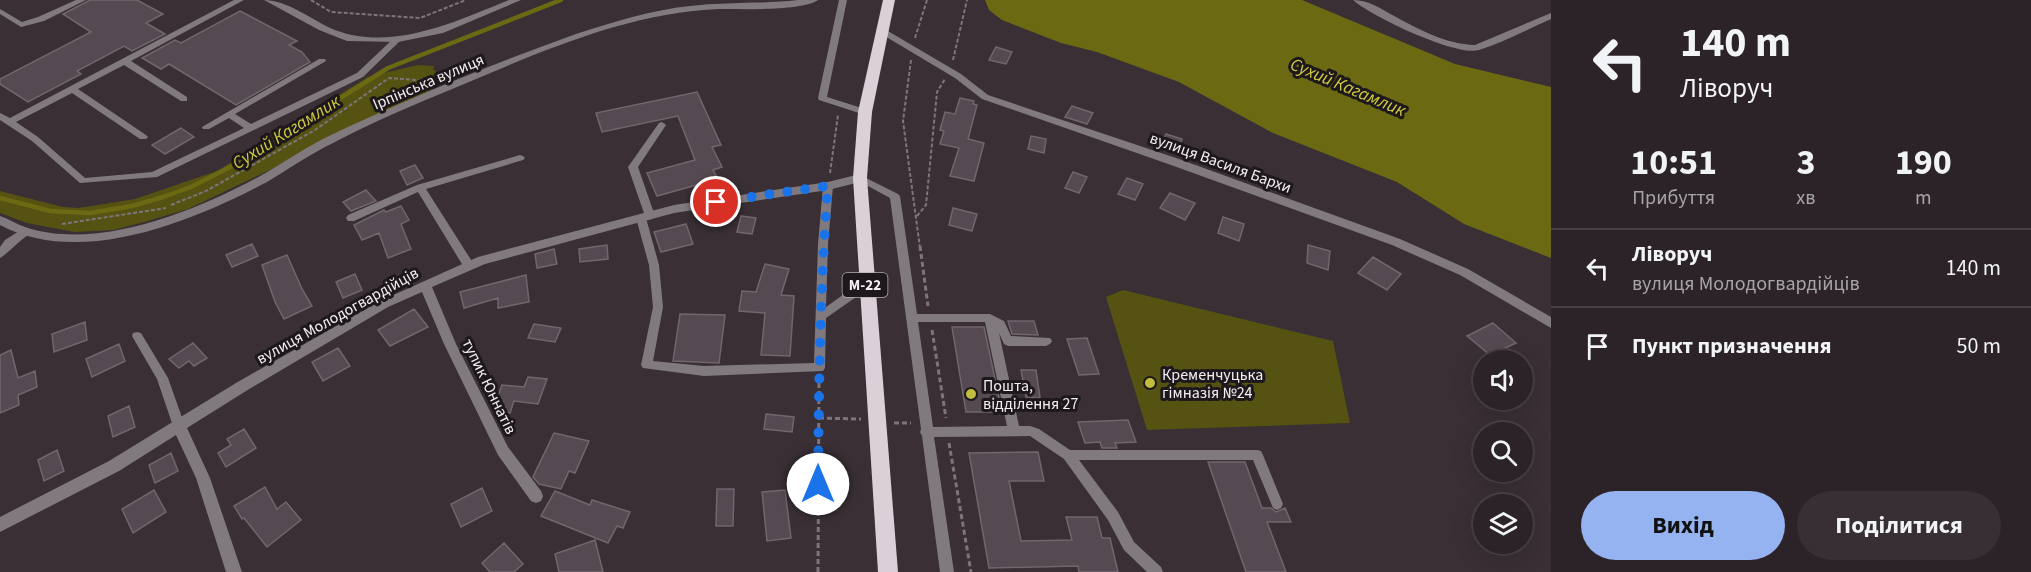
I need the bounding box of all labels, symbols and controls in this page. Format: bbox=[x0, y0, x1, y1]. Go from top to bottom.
text: 140 m bbox=[1680, 13, 1791, 73]
icon: left bbox=[1581, 24, 1659, 102]
street label: Ірпінська вулиця bbox=[369, 49, 488, 115]
water label: Сухий Кагамлик bbox=[1286, 52, 1410, 123]
text: Ліворуч bbox=[1680, 69, 1773, 108]
water label: Сухий Кагамлик bbox=[227, 89, 345, 176]
street label: вулиця Василя Бархи bbox=[1147, 127, 1295, 199]
text: 10:51 bbox=[1630, 137, 1717, 188]
text: 3 bbox=[1796, 137, 1815, 188]
text: 190 bbox=[1895, 137, 1952, 188]
pin bbox=[690, 176, 741, 227]
text: Прибуття bbox=[1632, 184, 1715, 212]
text: хв bbox=[1796, 184, 1815, 212]
text: m bbox=[1915, 184, 1932, 212]
icon: arrive bbox=[699, 185, 732, 218]
text: Ліворуч bbox=[1632, 238, 1712, 270]
icon: left bbox=[1581, 252, 1614, 285]
text: 140 m bbox=[1946, 252, 2001, 284]
street label: вулиця Молодогвардійців bbox=[252, 262, 422, 370]
text: вулиця Молодогвардійців bbox=[1632, 270, 1860, 298]
road number: М-22 bbox=[842, 273, 888, 297]
icon: arrive bbox=[1581, 330, 1614, 363]
text: Пункт призначення bbox=[1632, 330, 1832, 362]
text: 50 m bbox=[1956, 330, 2001, 362]
street label: тупик Юннатів bbox=[457, 335, 522, 438]
map controls bbox=[1473, 350, 1533, 554]
button: sound bbox=[1473, 350, 1533, 410]
place label: Кременчуцька гімназія №24 bbox=[1162, 364, 1263, 404]
place label: Пошта, відділення 27 bbox=[983, 375, 1079, 415]
marker: Кременчуцька гімназія №24 bbox=[1143, 376, 1157, 390]
marker: Пошта, відділення 27 bbox=[964, 387, 978, 401]
button: search bbox=[1473, 422, 1533, 482]
position arrow bbox=[786, 452, 850, 516]
button: Вихід bbox=[1581, 491, 1785, 560]
button: Поділитися bbox=[1797, 491, 2001, 560]
button: layers bbox=[1473, 494, 1533, 554]

